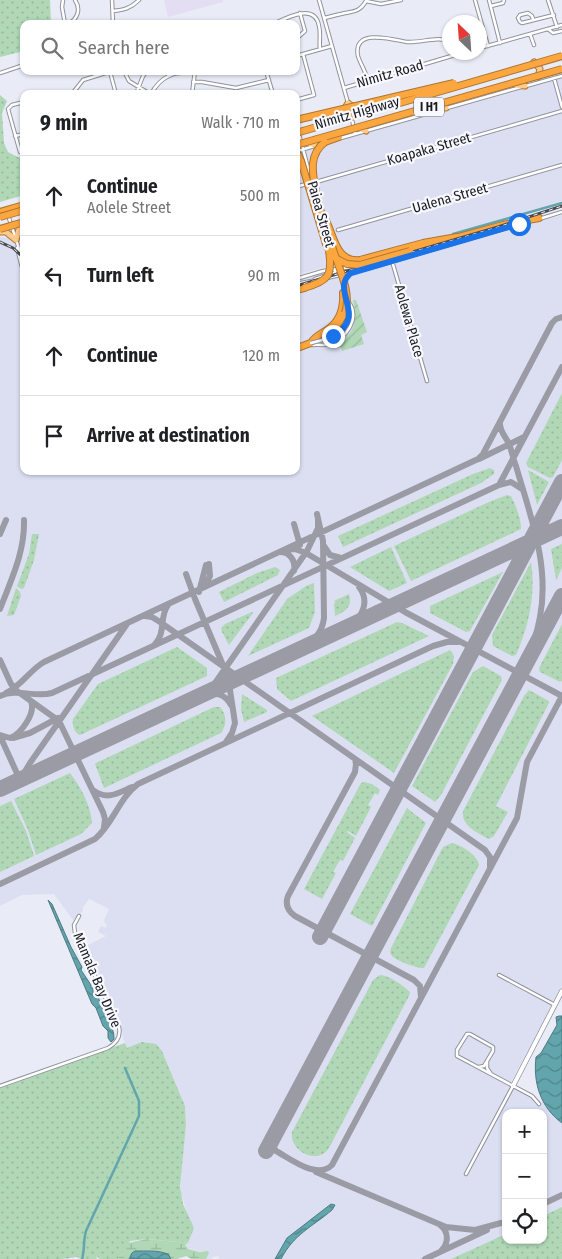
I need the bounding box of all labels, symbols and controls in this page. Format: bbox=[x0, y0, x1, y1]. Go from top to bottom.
north arrow bbox=[442, 15, 487, 60]
search box bbox=[20, 20, 300, 75]
icon: search bbox=[38, 34, 66, 62]
text: Search here bbox=[78, 36, 170, 59]
street label: Nimitz Road bbox=[355, 56, 425, 92]
street label: Nimitz Highway bbox=[313, 93, 402, 133]
road number: I H1 bbox=[414, 98, 444, 116]
text: 9 min bbox=[40, 110, 88, 136]
text: Walk · 710 m bbox=[201, 113, 280, 132]
street label: Koapaka Street bbox=[385, 129, 473, 169]
text: Continue bbox=[87, 175, 158, 198]
street label: Paiea Street bbox=[303, 179, 339, 250]
street label: Ualena Street bbox=[410, 179, 490, 217]
icon: ahead bbox=[40, 182, 68, 210]
text: 500 m bbox=[240, 186, 280, 205]
text: Aolele Street bbox=[87, 198, 171, 217]
route start bbox=[508, 213, 531, 236]
icon: left bbox=[40, 262, 68, 290]
text: Turn left bbox=[87, 264, 154, 287]
text: 90 m bbox=[248, 266, 280, 285]
street label: Aolewa Place bbox=[391, 283, 427, 359]
route end bbox=[322, 325, 345, 348]
icon: ahead bbox=[40, 342, 68, 370]
text: Continue bbox=[87, 344, 158, 367]
text: 120 m bbox=[242, 346, 280, 365]
icon: arrive bbox=[40, 422, 68, 450]
text: Arrive at destination bbox=[87, 424, 250, 447]
street label: Mamala Bay Drive bbox=[69, 930, 125, 1030]
map controls bbox=[502, 1109, 547, 1244]
button: + bbox=[502, 1109, 547, 1154]
button: − bbox=[502, 1154, 547, 1199]
button: locate bbox=[502, 1199, 547, 1244]

